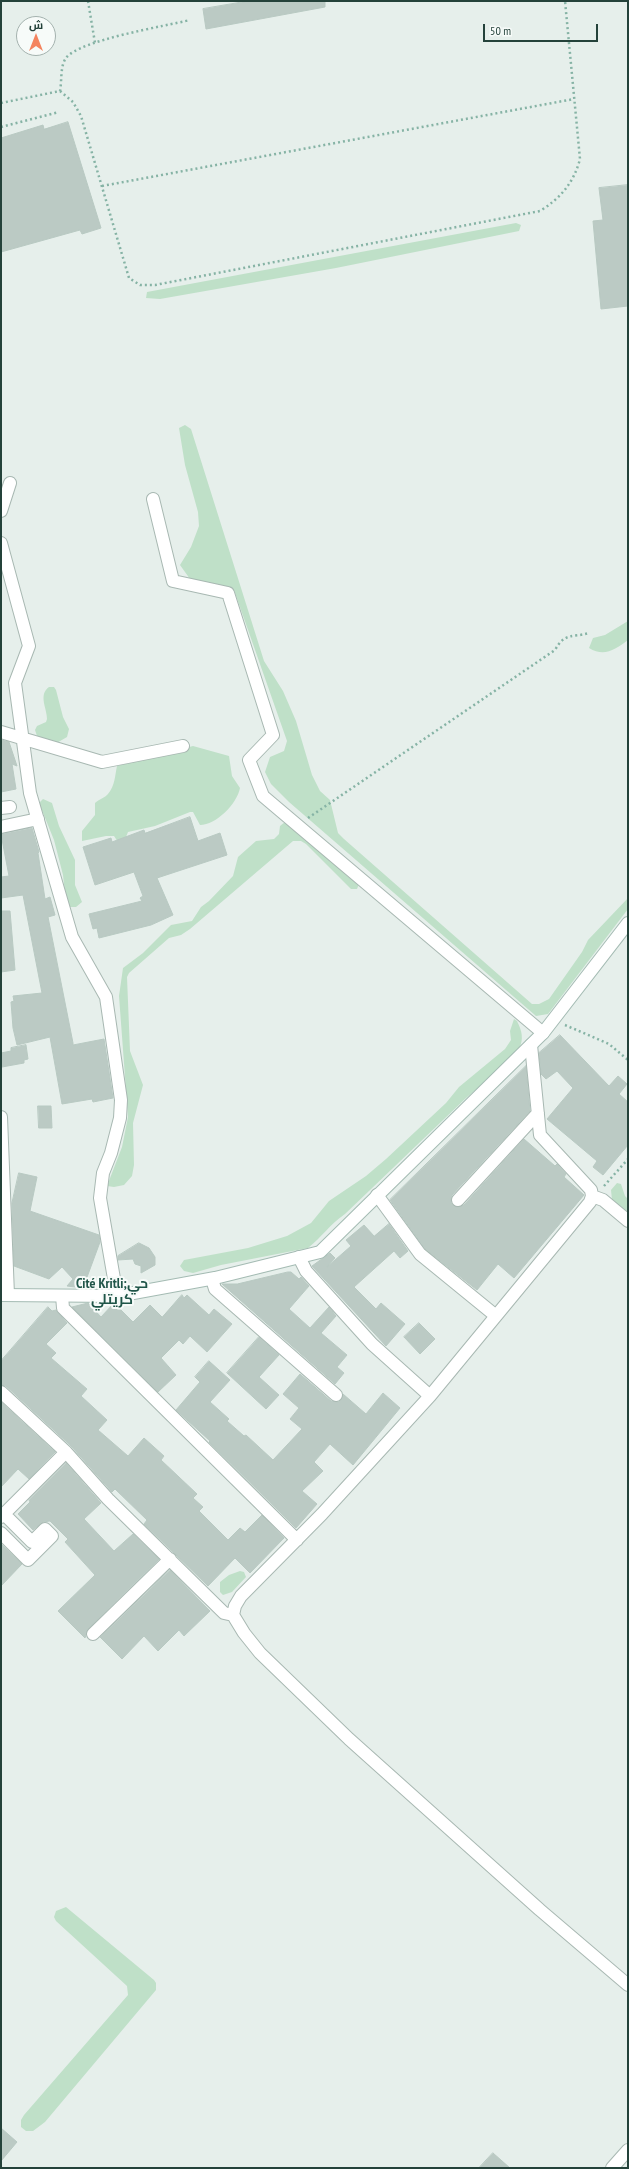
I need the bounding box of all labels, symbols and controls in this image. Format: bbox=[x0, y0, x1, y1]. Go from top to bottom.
north arrow bbox=[16, 16, 56, 56]
scale bar bbox=[485, 16, 600, 42]
text: ش bbox=[29, 18, 43, 32]
text: 50 m bbox=[490, 23, 511, 38]
district label: Cité Kritli;حي كريتلي bbox=[76, 1276, 148, 1308]

